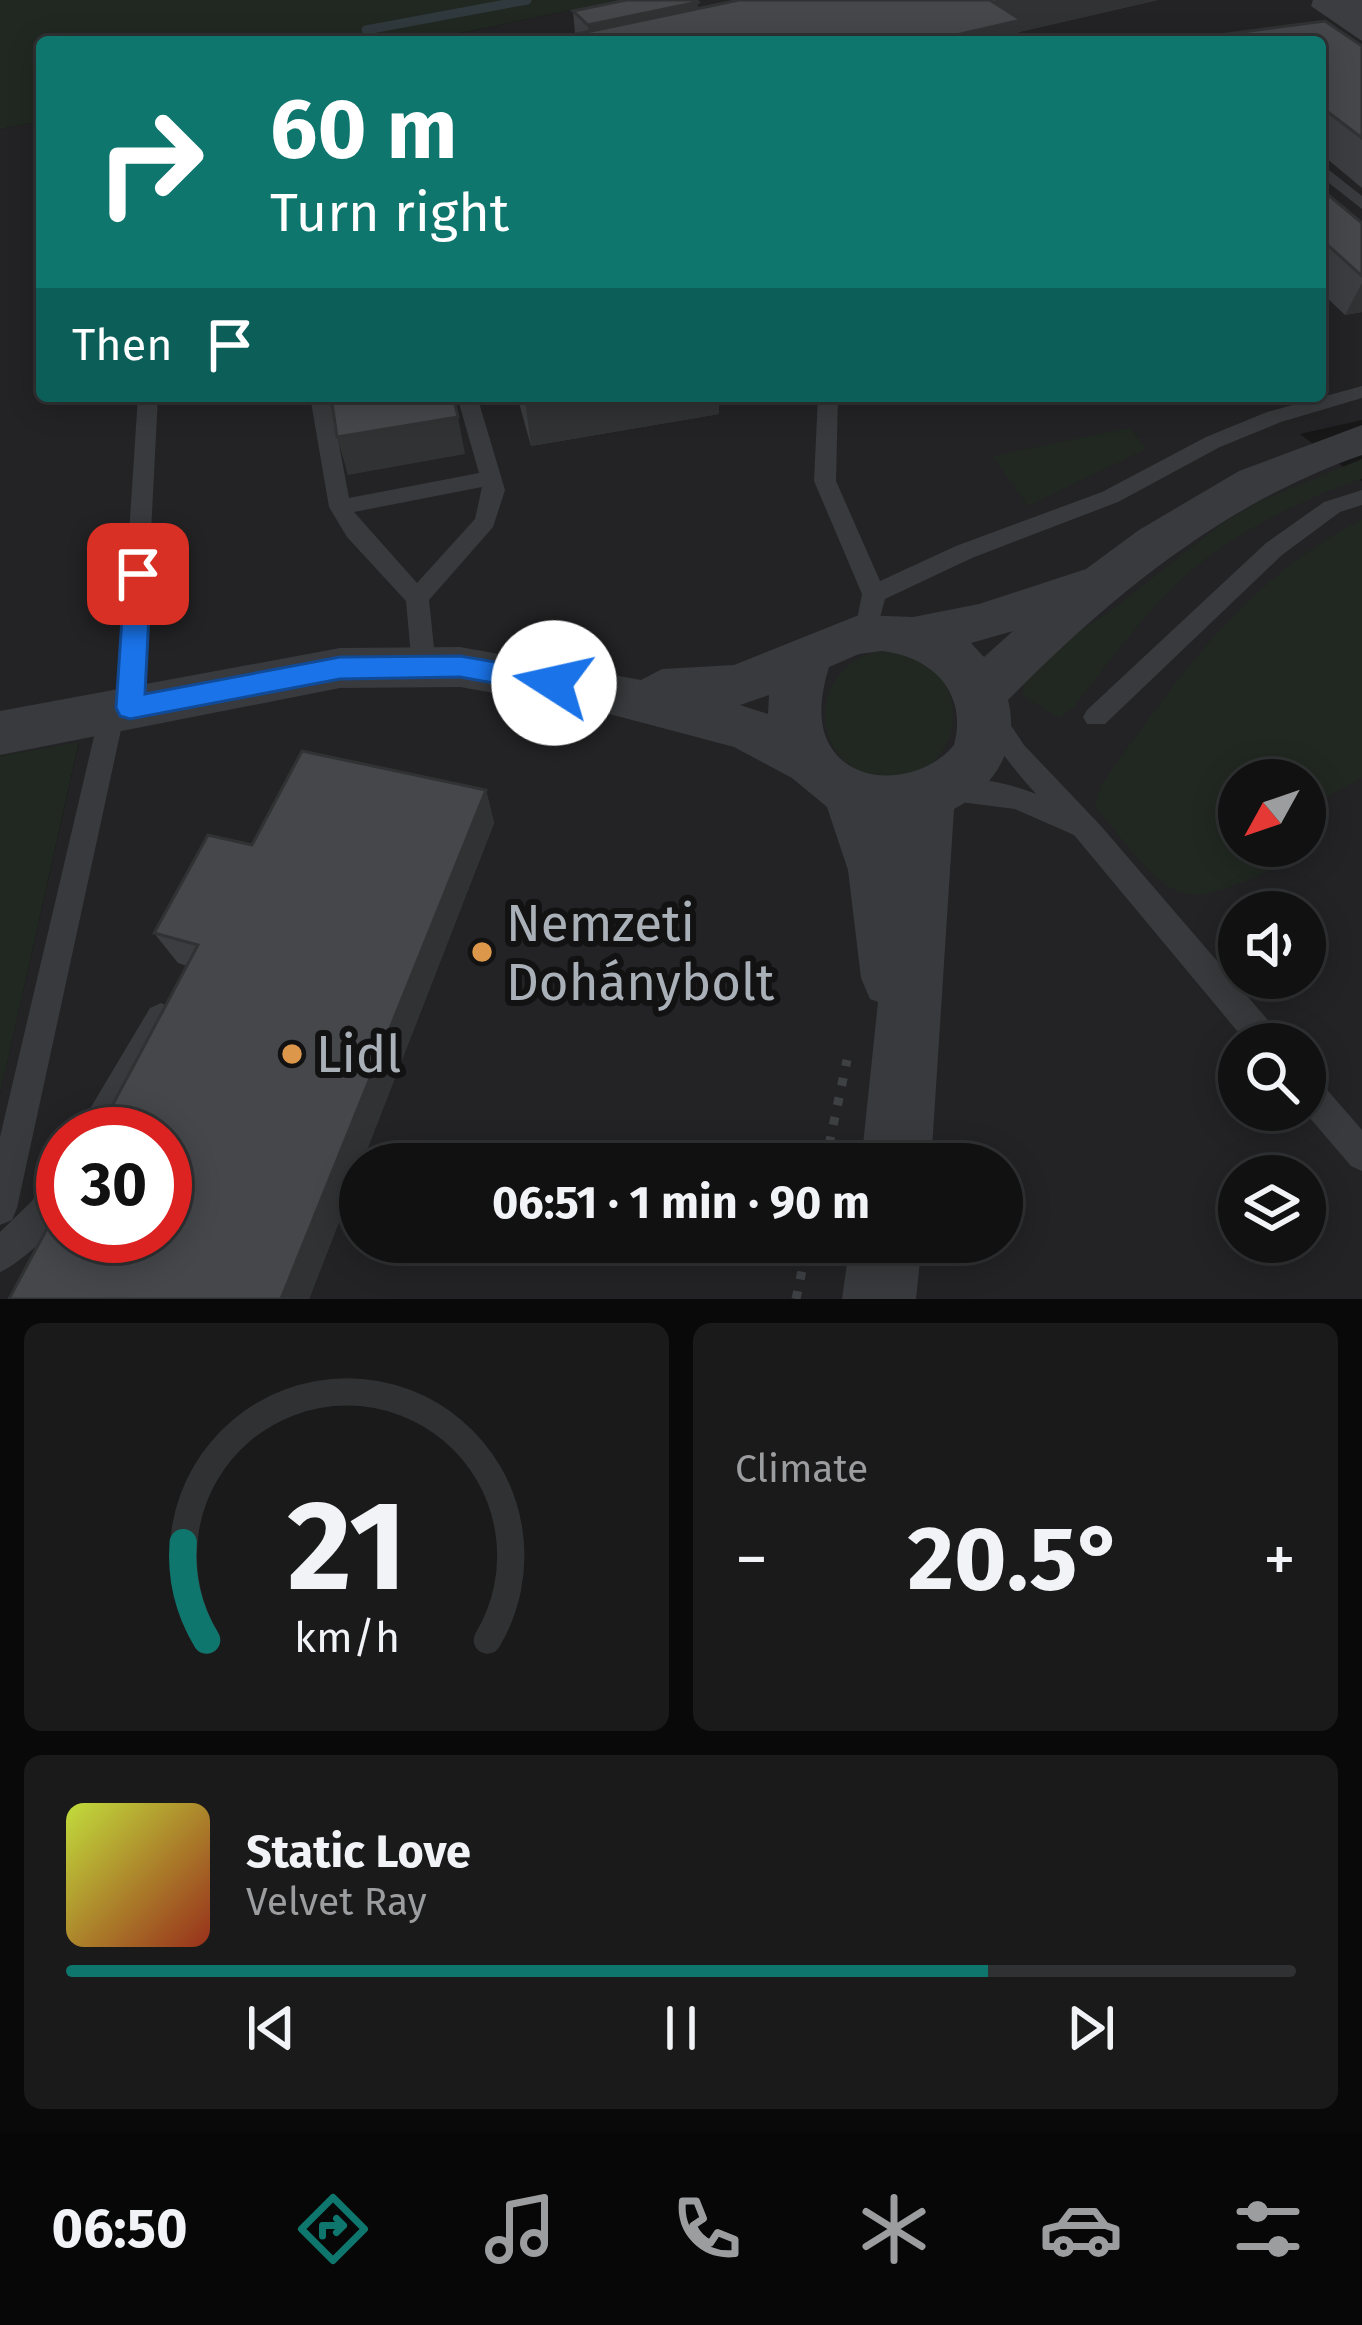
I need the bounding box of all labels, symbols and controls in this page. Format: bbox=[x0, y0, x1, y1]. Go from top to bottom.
text: 60 m bbox=[270, 79, 457, 180]
icon: right bbox=[72, 84, 228, 240]
text: Turn right bbox=[270, 181, 509, 245]
icon: arrive bbox=[197, 312, 263, 378]
text: Then bbox=[72, 318, 173, 372]
pin bbox=[87, 523, 189, 625]
icon: arrive bbox=[105, 541, 171, 607]
position arrow bbox=[491, 620, 617, 746]
north arrow bbox=[1218, 759, 1326, 867]
map controls bbox=[1218, 759, 1326, 1263]
button: sound bbox=[1218, 891, 1326, 999]
place label: Nemzeti Dohánybolt bbox=[506, 893, 775, 1014]
marker: Nemzeti Dohánybolt bbox=[469, 939, 495, 965]
button: search bbox=[1218, 1023, 1326, 1131]
place label: Lidl bbox=[316, 1024, 401, 1086]
marker: Lidl bbox=[279, 1041, 305, 1067]
speed limit sign: 30 bbox=[36, 1107, 192, 1263]
button: layers bbox=[1218, 1155, 1326, 1263]
text: 06:51 · 1 min · 90 m bbox=[492, 1176, 870, 1230]
text: Climate bbox=[735, 1446, 868, 1492]
text: 21 bbox=[287, 1472, 406, 1622]
text: 20.5° bbox=[908, 1505, 1123, 1613]
text: − bbox=[735, 1520, 768, 1599]
text: + bbox=[1263, 1520, 1296, 1599]
text: km/h bbox=[293, 1612, 400, 1663]
text: Static Love bbox=[246, 1825, 471, 1879]
text: Velvet Ray bbox=[246, 1879, 427, 1925]
icon: previous bbox=[238, 1995, 304, 2061]
icon: pause bbox=[648, 1995, 714, 2061]
icon: next bbox=[1058, 1995, 1124, 2061]
icon: directions bbox=[291, 2187, 375, 2271]
icon: music bbox=[478, 2187, 562, 2271]
icon: phone bbox=[665, 2187, 749, 2271]
icon: climate bbox=[852, 2187, 936, 2271]
icon: car bbox=[1039, 2187, 1123, 2271]
icon: filters bbox=[1226, 2187, 1310, 2271]
text: 06:50 bbox=[52, 2197, 188, 2261]

